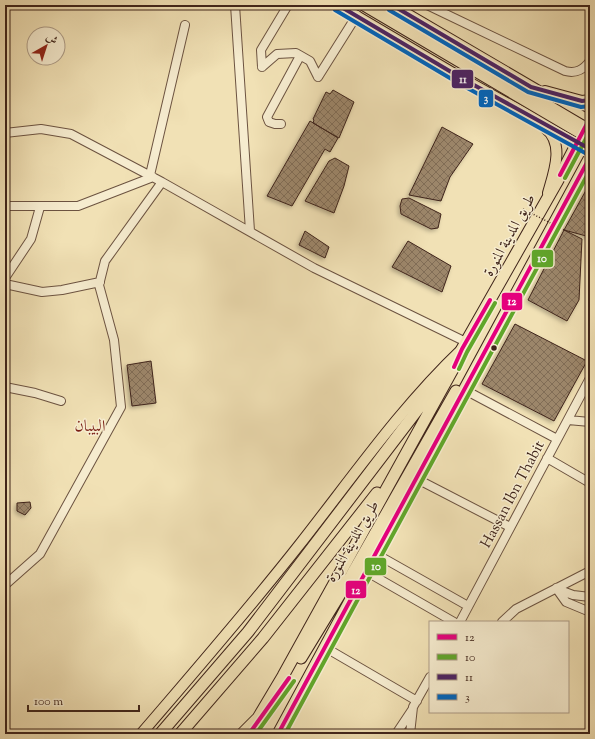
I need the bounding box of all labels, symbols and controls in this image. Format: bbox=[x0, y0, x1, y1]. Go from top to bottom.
north arrow bbox=[26, 26, 66, 66]
text: ش bbox=[42, 29, 61, 49]
line badge: 11 bbox=[451, 69, 474, 89]
text: 11 bbox=[458, 72, 467, 88]
line badge: 3 bbox=[478, 89, 494, 108]
text: 3 bbox=[484, 91, 489, 107]
street label: طريق المدينة المنورة bbox=[479, 191, 542, 281]
line badge: 10 bbox=[531, 249, 554, 268]
text: 10 bbox=[536, 251, 547, 267]
line badge: 12 bbox=[501, 292, 523, 311]
text: 12 bbox=[507, 294, 517, 310]
unlabelled marker bbox=[489, 343, 499, 353]
district label: البيبان bbox=[75, 416, 105, 439]
street label: Hassan Ibn Thabit bbox=[476, 437, 550, 552]
street label: طريق المدينة المنورة bbox=[321, 497, 385, 586]
line badge: 10 bbox=[364, 557, 387, 576]
text: 10 bbox=[370, 559, 381, 575]
line badge: 12 bbox=[345, 580, 367, 599]
text: 12 bbox=[351, 583, 361, 599]
legend bbox=[429, 621, 569, 713]
text: 12 bbox=[465, 629, 475, 647]
text: 10 bbox=[465, 649, 475, 667]
text: 11 bbox=[465, 669, 473, 687]
scale bar bbox=[28, 687, 139, 713]
text: 3 bbox=[465, 689, 470, 707]
text: 100 m bbox=[34, 693, 63, 711]

